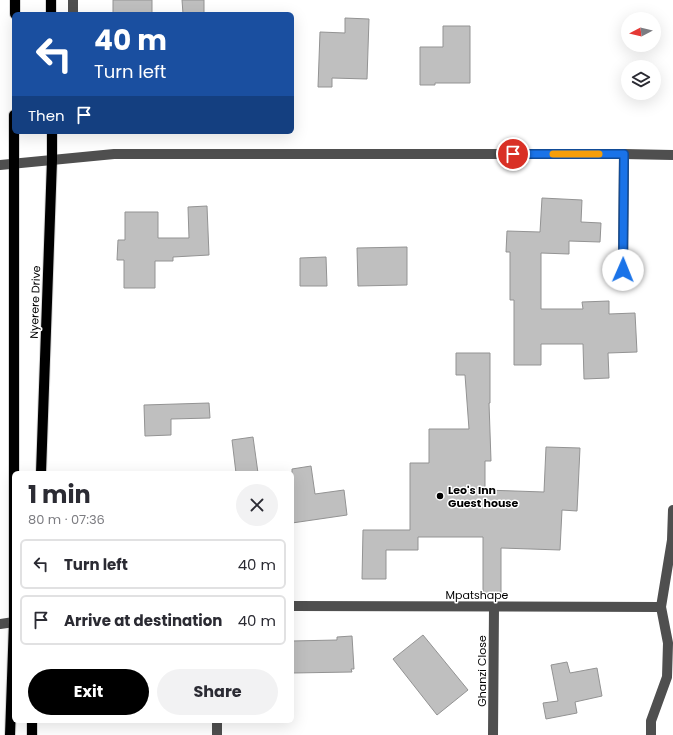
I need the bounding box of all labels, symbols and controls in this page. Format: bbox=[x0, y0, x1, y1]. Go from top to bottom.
north arrow bbox=[621, 12, 661, 52]
map controls bbox=[621, 12, 661, 100]
text: 40 m bbox=[94, 21, 167, 60]
icon: left bbox=[28, 28, 80, 80]
text: Turn left bbox=[94, 59, 166, 84]
button: layers bbox=[621, 60, 661, 100]
icon: arrive bbox=[73, 104, 95, 126]
text: Then bbox=[28, 105, 65, 126]
pin bbox=[496, 137, 530, 171]
icon: arrive bbox=[502, 143, 524, 165]
position arrow bbox=[602, 249, 644, 291]
street label: Nyerere Drive bbox=[26, 265, 44, 339]
text: 1 min bbox=[28, 478, 91, 511]
place label: Leo's Inn Guest house bbox=[448, 482, 518, 511]
button: close bbox=[236, 484, 278, 526]
marker: Leo's Inn Guest house bbox=[435, 491, 445, 501]
text: 80 m · 07:36 bbox=[28, 510, 105, 529]
icon: left bbox=[30, 553, 52, 575]
text: Turn left bbox=[64, 554, 128, 575]
text: 40 m bbox=[238, 554, 276, 575]
street label: Mpatshape bbox=[446, 587, 509, 603]
icon: arrive bbox=[30, 609, 52, 631]
text: Arrive at destination bbox=[64, 610, 222, 631]
text: 40 m bbox=[238, 610, 276, 631]
street label: Ghanzi Close bbox=[474, 635, 490, 707]
button: Exit bbox=[28, 669, 149, 715]
button: Share bbox=[157, 669, 278, 715]

